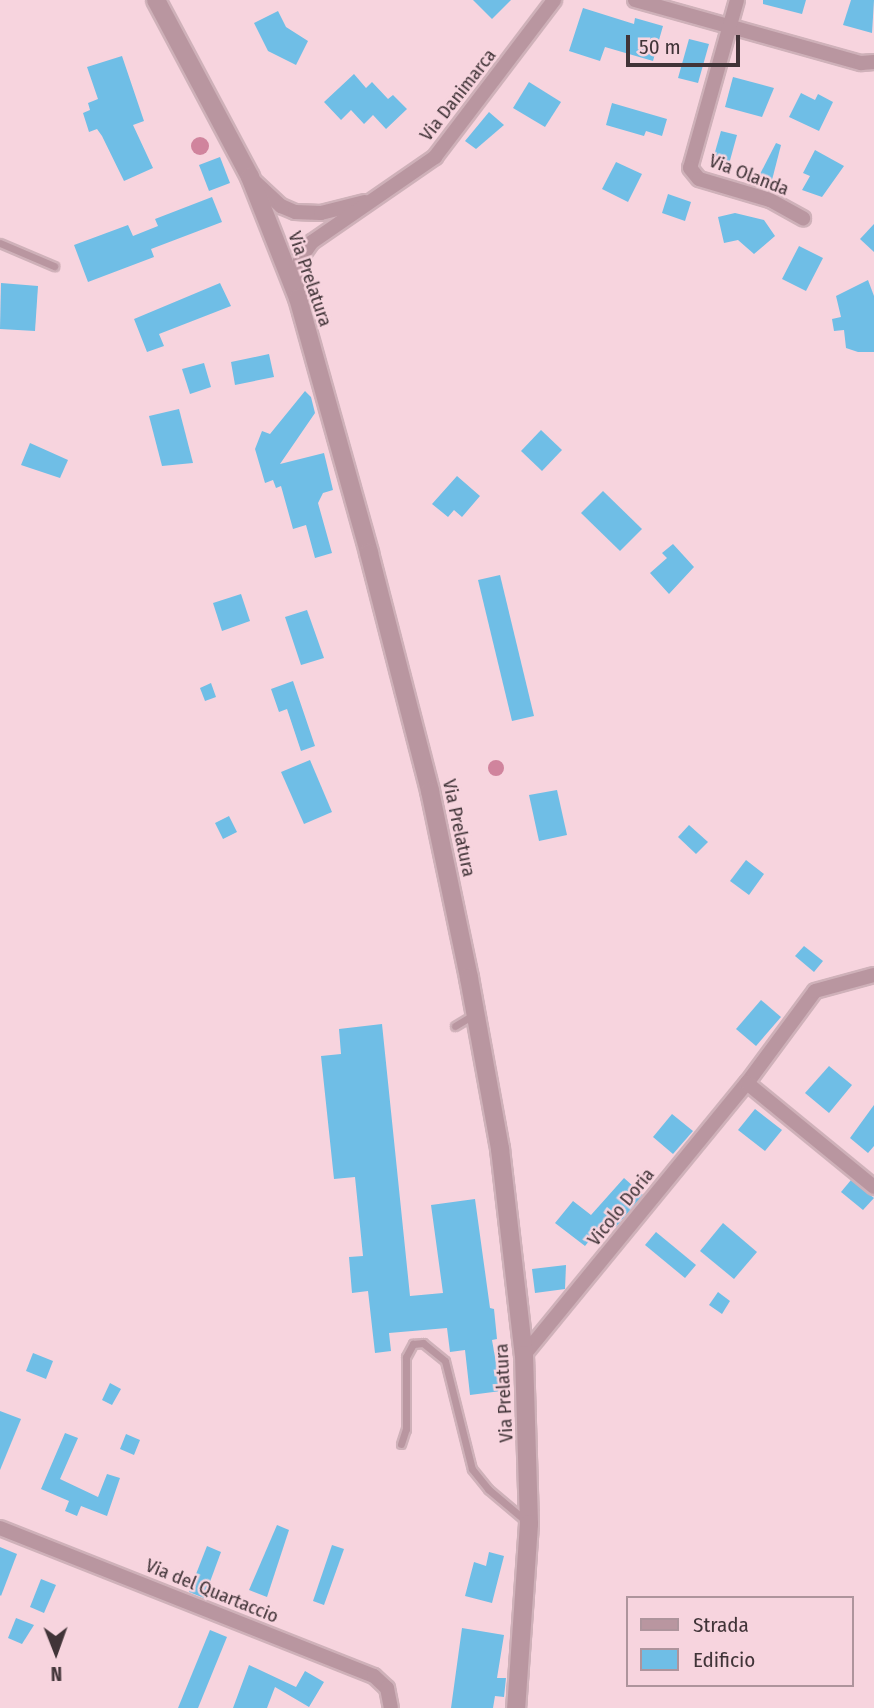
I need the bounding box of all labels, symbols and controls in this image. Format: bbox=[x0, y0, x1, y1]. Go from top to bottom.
scale bar bbox=[629, 21, 743, 65]
text: 50 m bbox=[639, 34, 681, 60]
street label: Via Danimarca bbox=[415, 44, 501, 146]
street label: Via Olanda bbox=[706, 149, 792, 201]
street label: Via Prelatura bbox=[283, 228, 337, 330]
street label: Via Prelatura bbox=[438, 777, 480, 879]
street label: Vicolo Doria bbox=[583, 1164, 659, 1250]
street label: Via Prelatura bbox=[490, 1343, 518, 1443]
street label: Via del Quartaccio bbox=[142, 1554, 282, 1628]
legend bbox=[626, 1596, 853, 1687]
text: Strada bbox=[693, 1612, 749, 1638]
north arrow bbox=[21, 1617, 91, 1687]
text: Edificio bbox=[693, 1647, 755, 1673]
text: N bbox=[50, 1662, 62, 1685]

